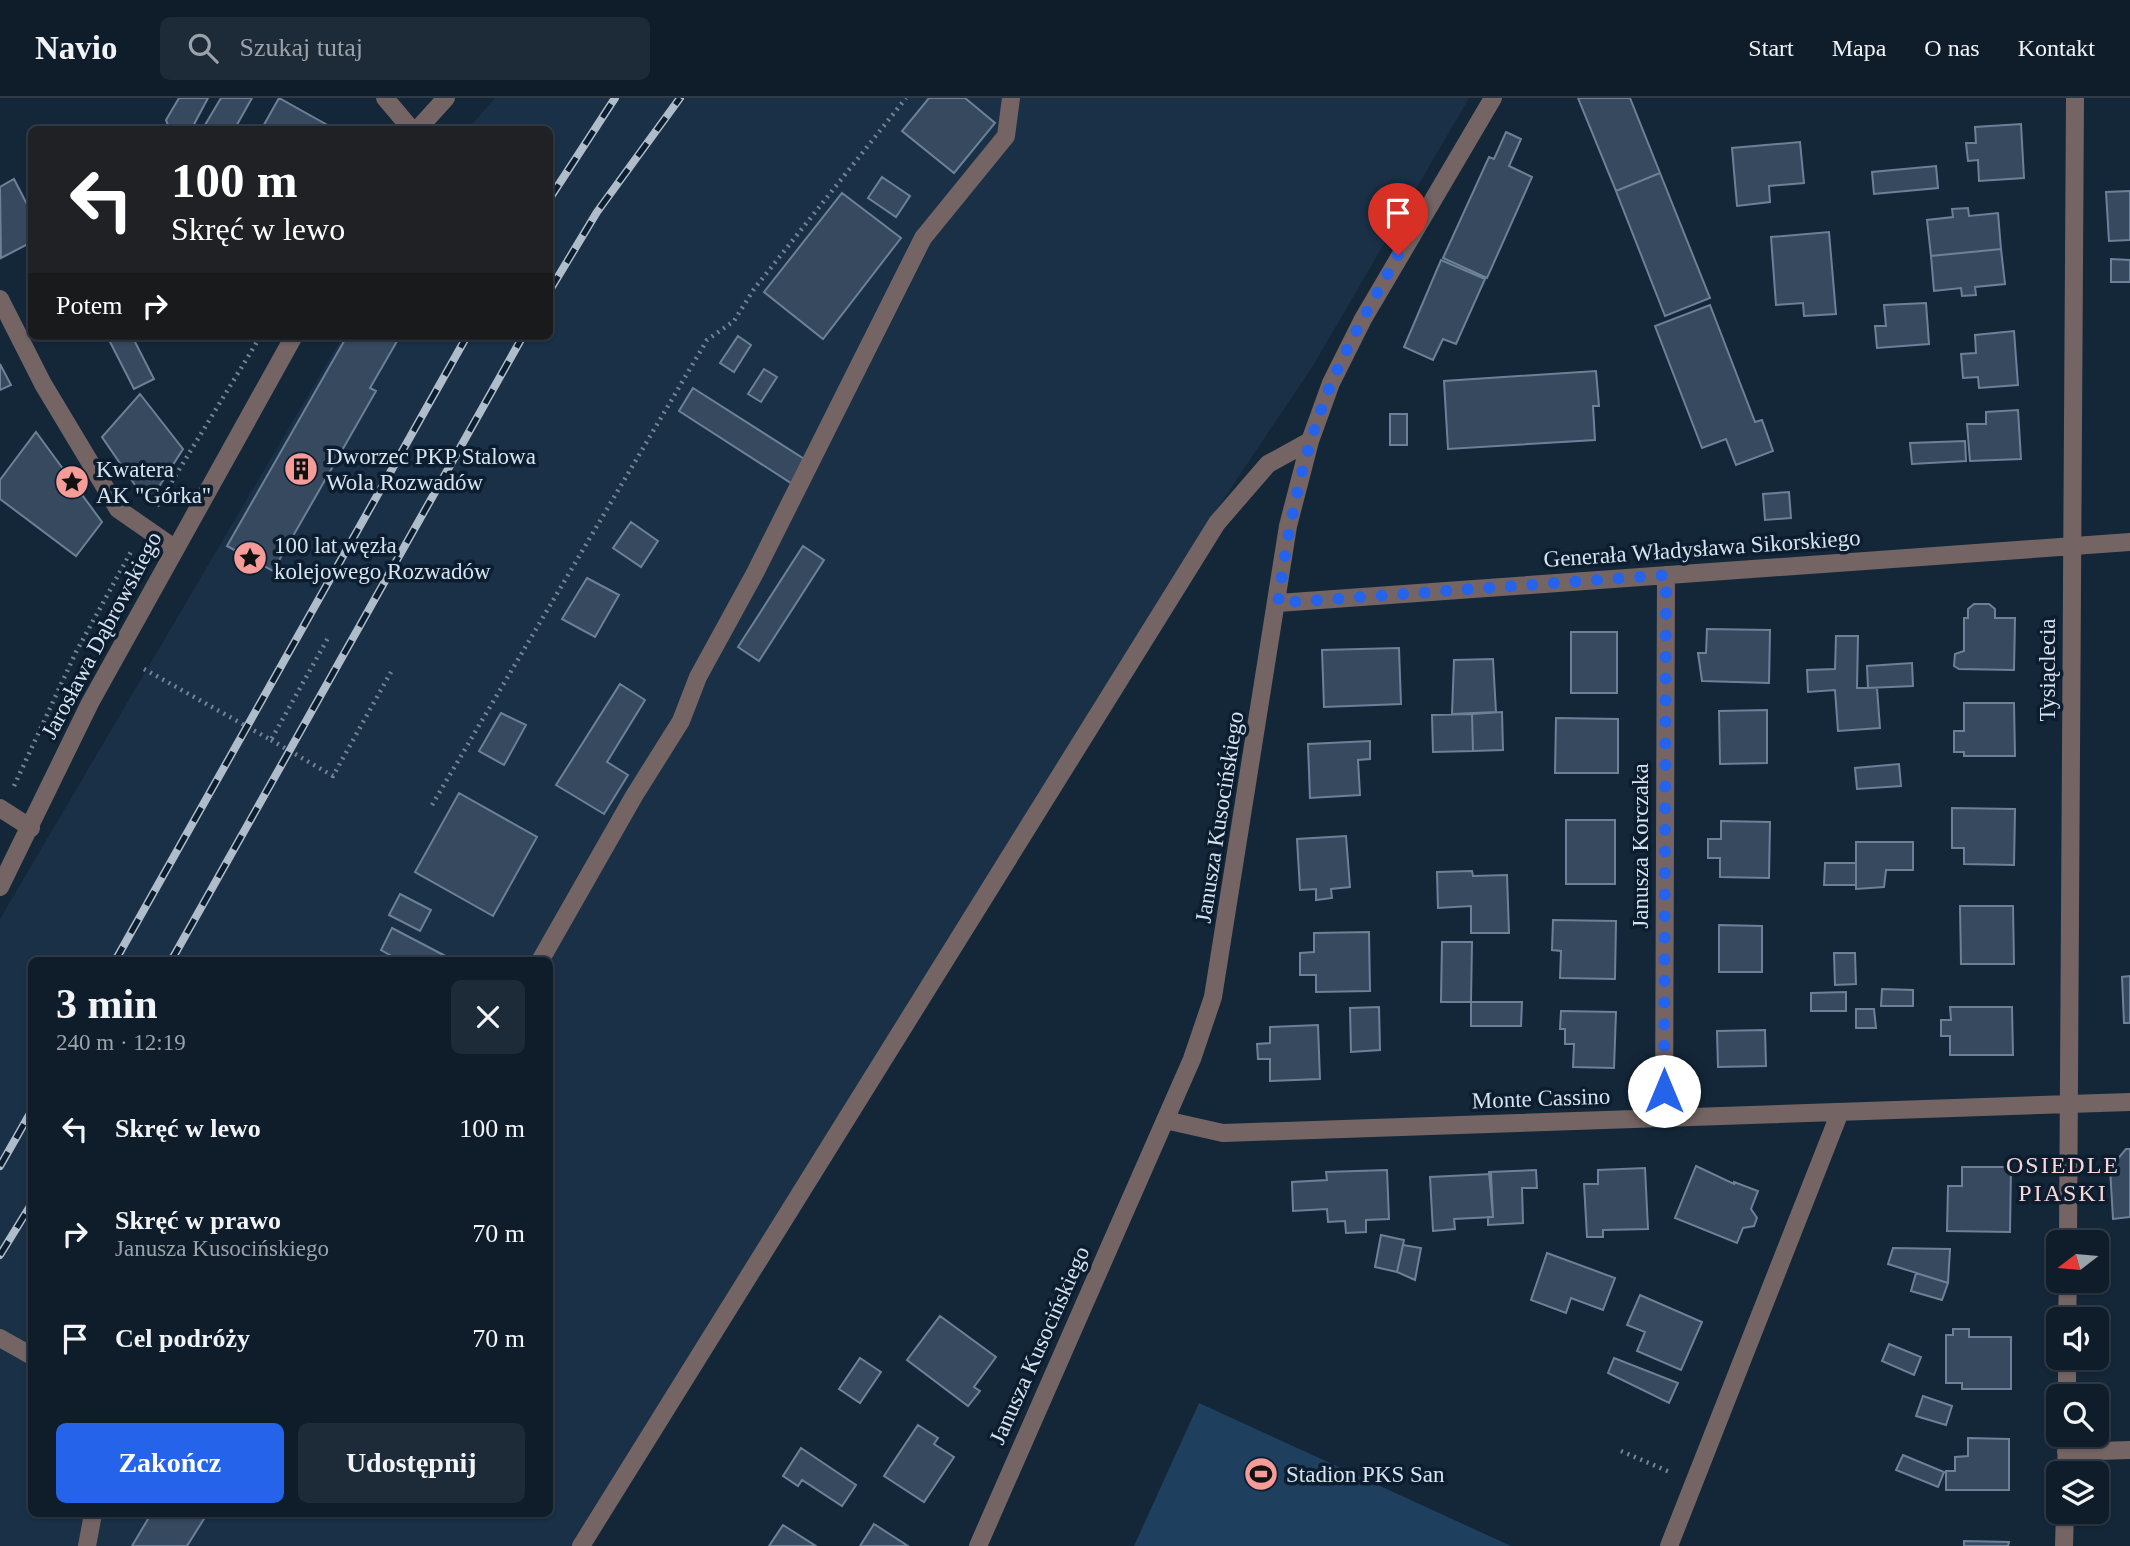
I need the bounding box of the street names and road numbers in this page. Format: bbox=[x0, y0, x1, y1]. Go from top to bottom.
street label: Generała Władysława Sikorskiego bbox=[1543, 525, 1861, 572]
street label: Jarosława Dąbrowskiego bbox=[36, 528, 167, 743]
street label: Tysiąclecia bbox=[2035, 618, 2060, 722]
street label: Janusza Kusocińskiego bbox=[1190, 709, 1249, 925]
street label: Janusza Korczaka bbox=[1628, 763, 1653, 929]
street label: Monte Cassino bbox=[1471, 1084, 1611, 1113]
street label: Janusza Kusocińskiego bbox=[985, 1242, 1094, 1448]

